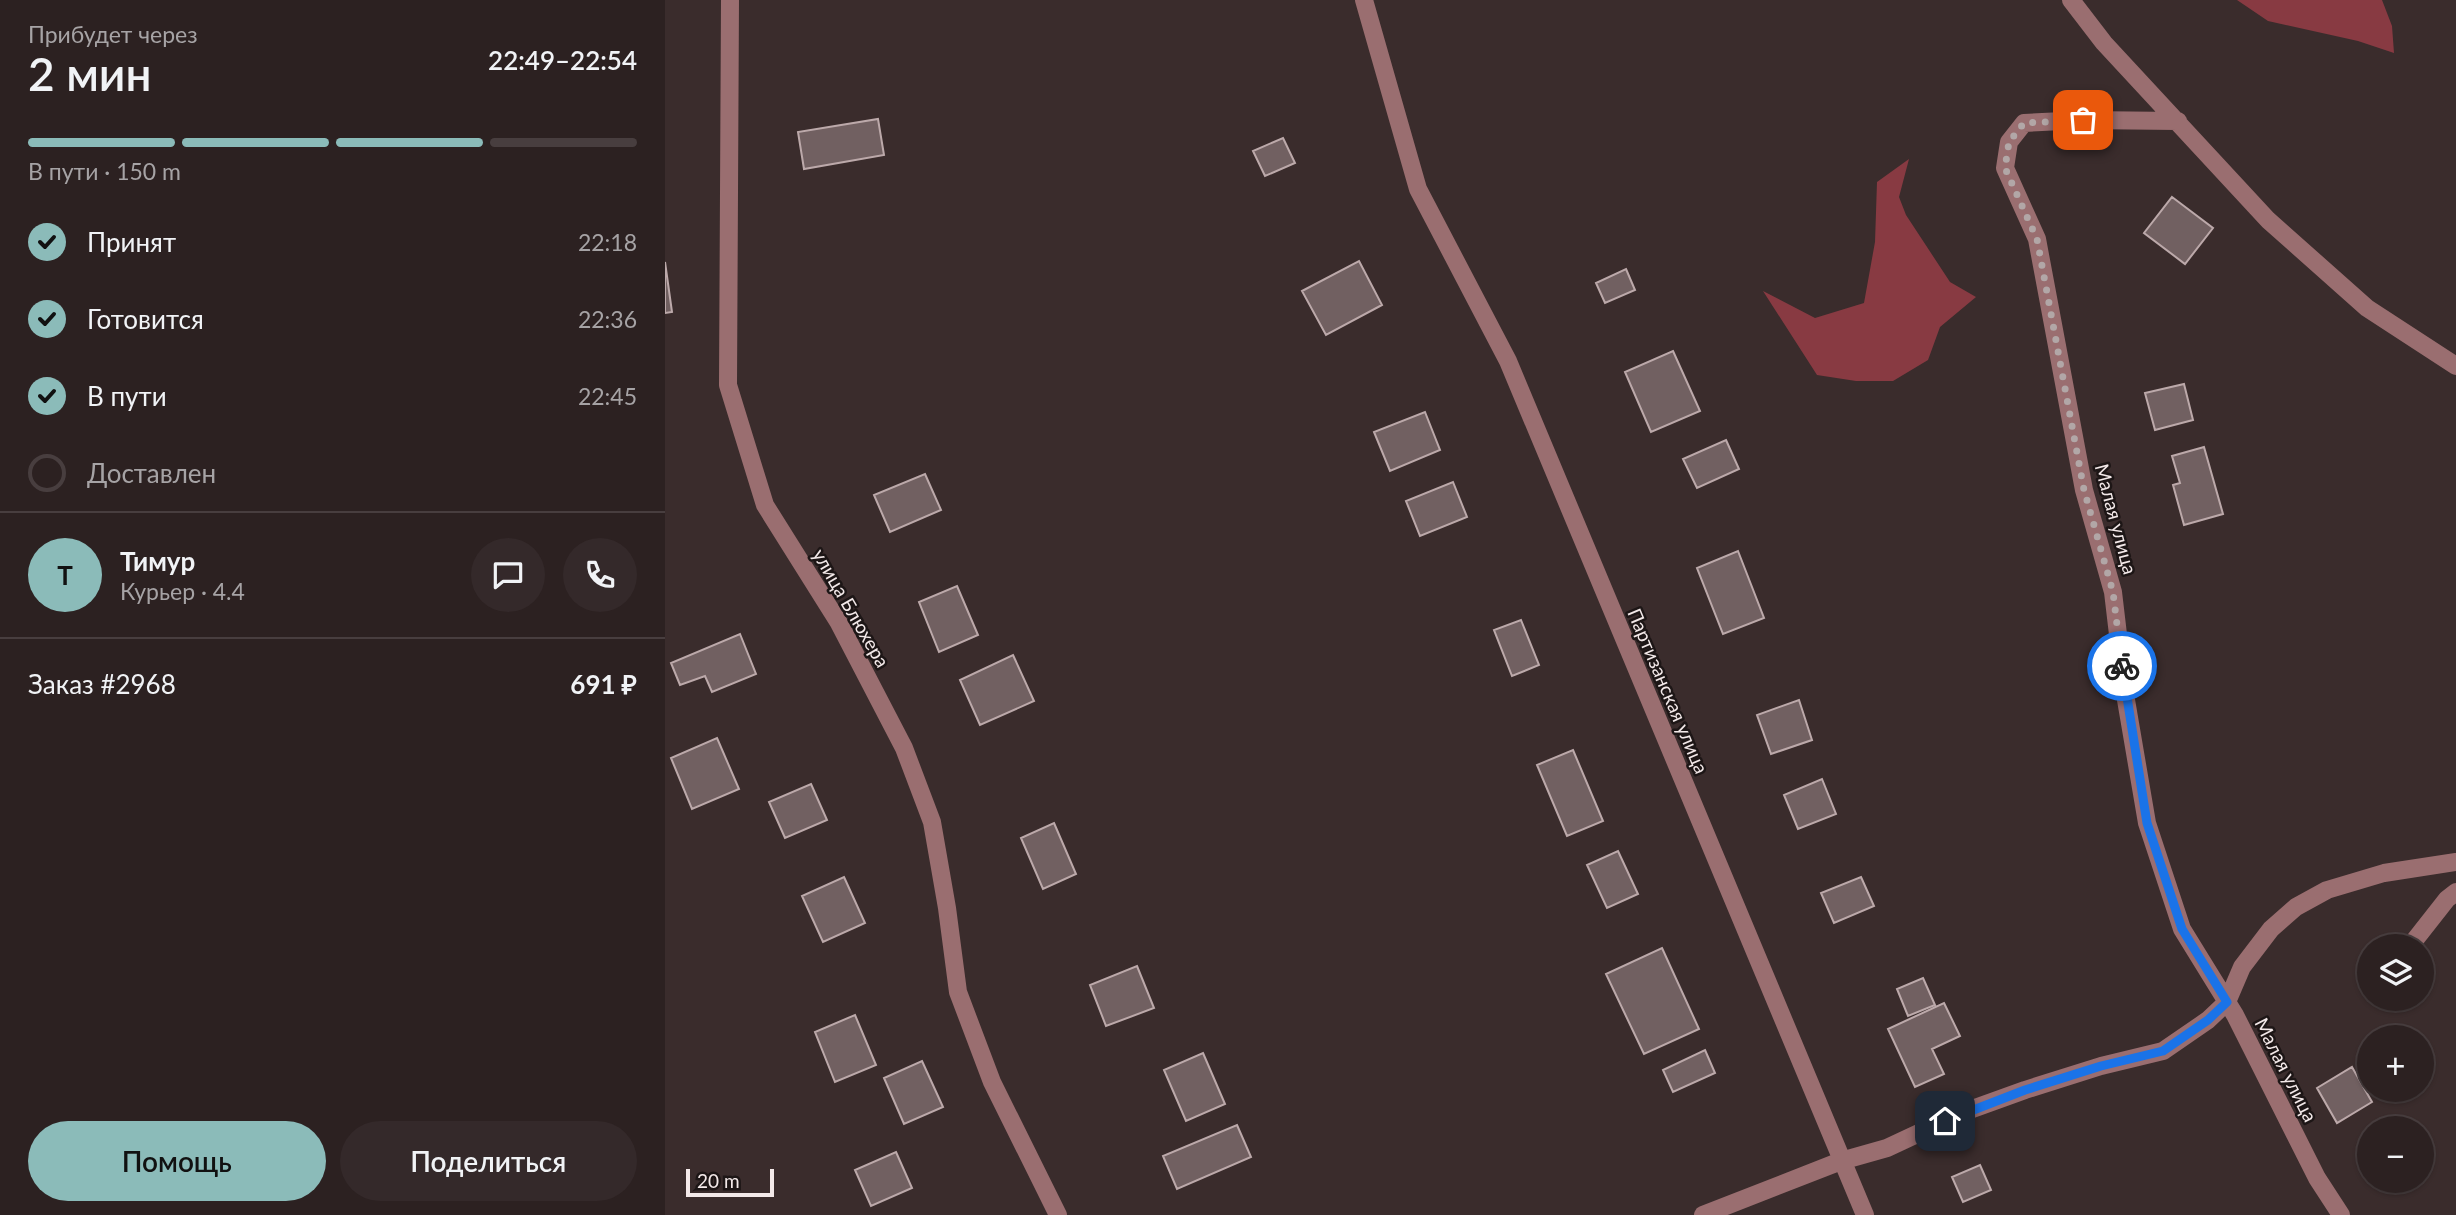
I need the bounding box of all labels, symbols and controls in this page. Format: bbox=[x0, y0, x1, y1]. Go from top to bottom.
text: Прибудет через bbox=[28, 20, 198, 48]
text: 22:49–22:54 bbox=[488, 44, 637, 76]
text: 2 мин bbox=[28, 46, 152, 101]
pin bbox=[2053, 90, 2113, 150]
icon: bag bbox=[2064, 101, 2102, 139]
text: В пути · 150 m bbox=[28, 157, 181, 185]
icon: check bbox=[28, 223, 66, 261]
text: Принят bbox=[87, 226, 176, 258]
text: 22:18 bbox=[578, 228, 637, 256]
icon: check bbox=[28, 300, 66, 338]
text: Готовится bbox=[87, 303, 204, 335]
text: 22:36 bbox=[578, 305, 637, 333]
icon: check bbox=[28, 377, 66, 415]
text: В пути bbox=[87, 380, 167, 412]
text: 22:45 bbox=[578, 382, 637, 410]
text: Доставлен bbox=[87, 457, 216, 489]
street label: Малая улица bbox=[2091, 461, 2142, 577]
button: chat bbox=[471, 538, 545, 612]
button: phone bbox=[563, 538, 637, 612]
street label: улица Блюхера bbox=[808, 544, 895, 671]
text: Тимур bbox=[120, 545, 195, 577]
text: Т bbox=[57, 559, 73, 591]
text: Курьер · 4.4 bbox=[120, 577, 245, 605]
street label: Партизанская улица bbox=[1623, 605, 1714, 777]
courier bbox=[2087, 631, 2157, 701]
icon: bike bbox=[2103, 647, 2141, 685]
text: Заказ #2968 bbox=[28, 668, 176, 700]
text: 691 ₽ bbox=[570, 668, 637, 700]
map controls bbox=[2357, 934, 2434, 1193]
button: layers bbox=[2357, 934, 2434, 1011]
street label: Малая улица bbox=[2250, 1014, 2322, 1126]
button: + bbox=[2357, 1025, 2434, 1102]
pin bbox=[1915, 1091, 1975, 1151]
icon: home bbox=[1926, 1102, 1964, 1140]
button: − bbox=[2357, 1116, 2434, 1193]
button: Помощь bbox=[28, 1121, 326, 1201]
button: Поделиться bbox=[340, 1121, 637, 1201]
scale bar bbox=[686, 1166, 773, 1198]
text: 20 m bbox=[697, 1169, 740, 1192]

